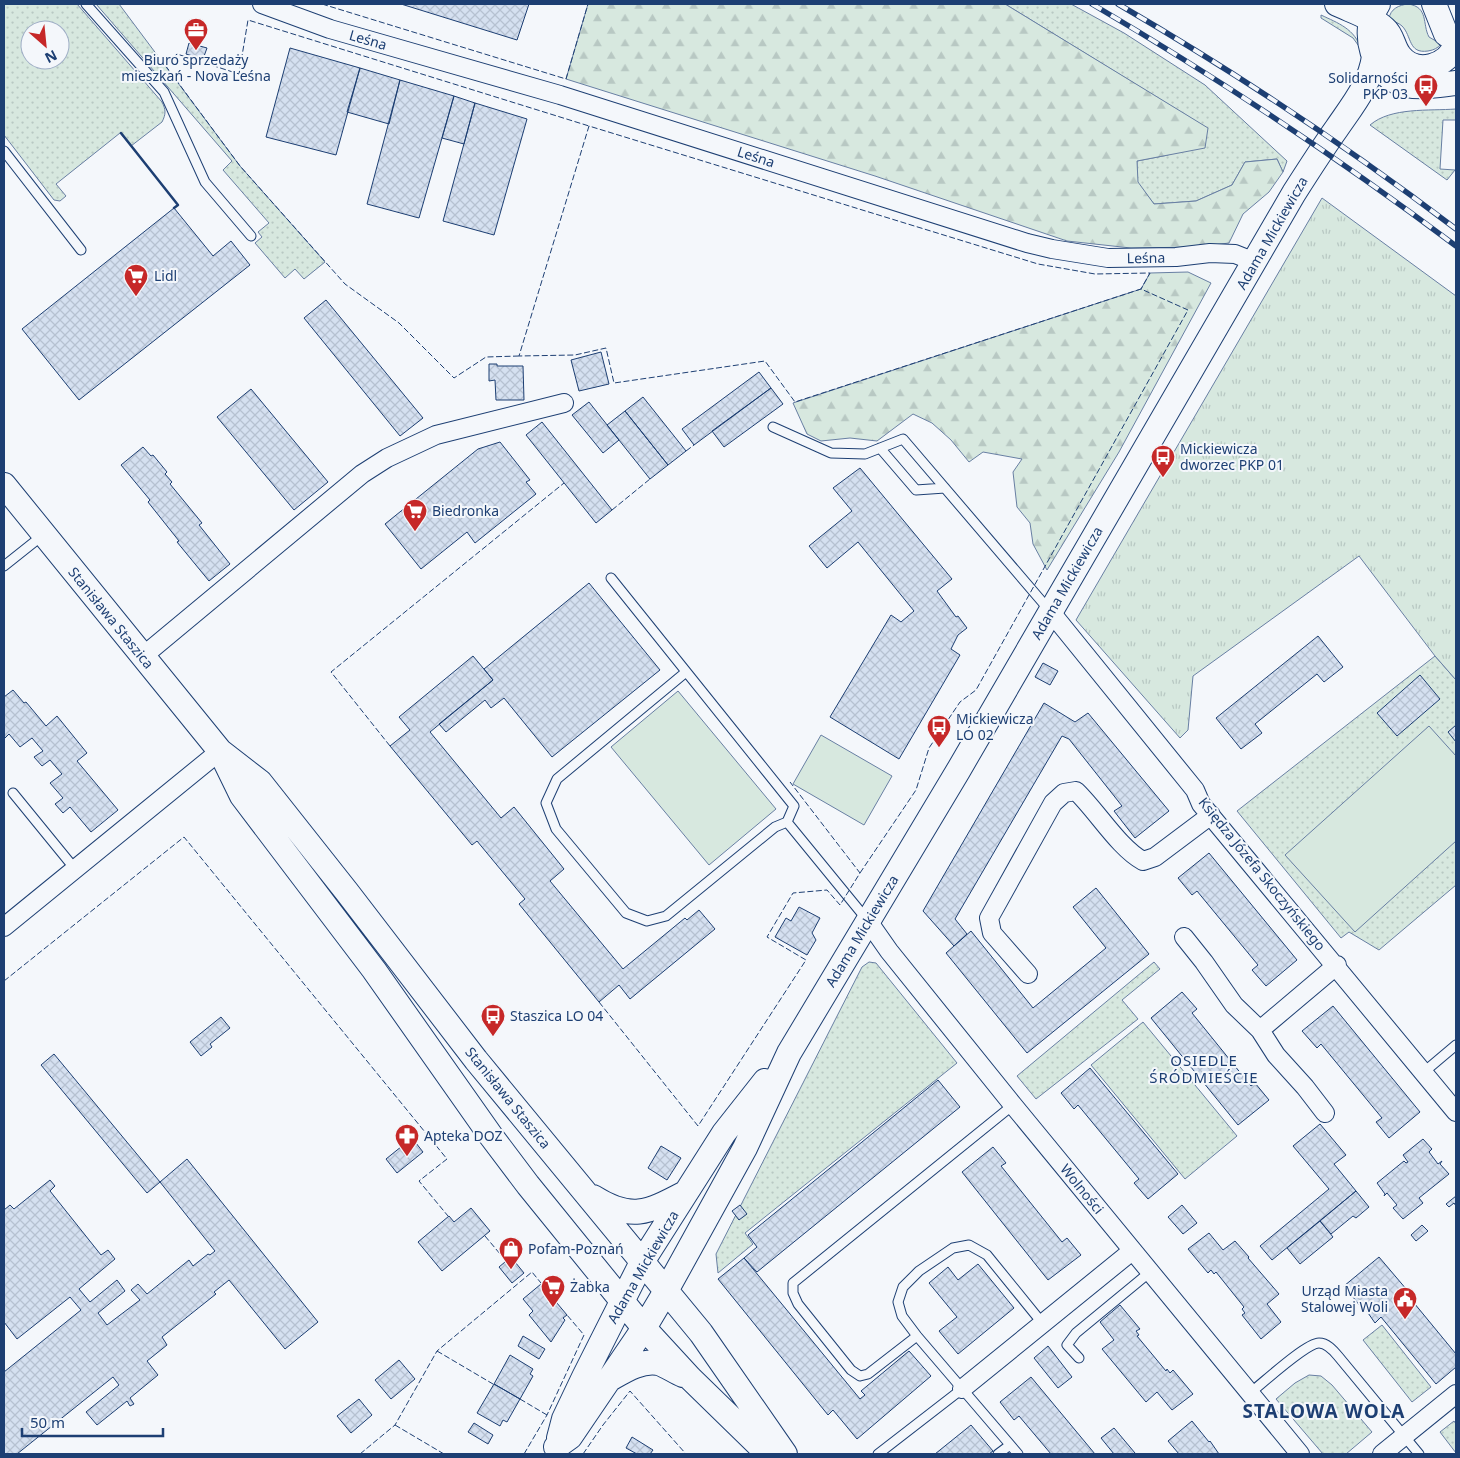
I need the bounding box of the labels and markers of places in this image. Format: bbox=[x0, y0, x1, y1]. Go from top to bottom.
office icon: Biuro sprzedaży mieszkań - Nova Leśna bbox=[183, 17, 209, 51]
place label: Biuro sprzedaży mieszkań - Nova Leśna bbox=[121, 50, 271, 85]
place label: Solidarności PKP 03 bbox=[1328, 68, 1408, 103]
bus stop icon: Solidarności PKP 03 bbox=[1413, 73, 1439, 107]
supermarket icon: Lidl bbox=[123, 263, 149, 297]
place label: Lidl bbox=[154, 266, 177, 285]
place label: Mickiewicza dworzec PKP 01 bbox=[1180, 439, 1284, 474]
bus stop icon: Mickiewicza dworzec PKP 01 bbox=[1150, 444, 1176, 478]
supermarket icon: Biedronka bbox=[402, 498, 428, 532]
place label: Biedronka bbox=[432, 501, 499, 520]
place label: Mickiewicza LO 02 bbox=[956, 709, 1034, 744]
bus stop icon: Mickiewicza LO 02 bbox=[926, 714, 952, 748]
bus stop icon: Staszica LO 04 bbox=[480, 1003, 506, 1037]
place label: Staszica LO 04 bbox=[510, 1006, 603, 1025]
pharmacy icon: Apteka DOZ bbox=[394, 1123, 420, 1157]
place label: Apteka DOZ bbox=[424, 1126, 503, 1145]
shop icon: Pofam-Poznań bbox=[498, 1236, 524, 1270]
place label: Pofam-Poznań bbox=[528, 1239, 624, 1258]
supermarket icon: Żabka bbox=[540, 1274, 566, 1308]
place label: Żabka bbox=[570, 1277, 610, 1296]
place label: Urząd Miasta Stalowej Woli bbox=[1301, 1281, 1388, 1316]
public building icon: Urząd Miasta Stalowej Woli bbox=[1392, 1286, 1418, 1320]

